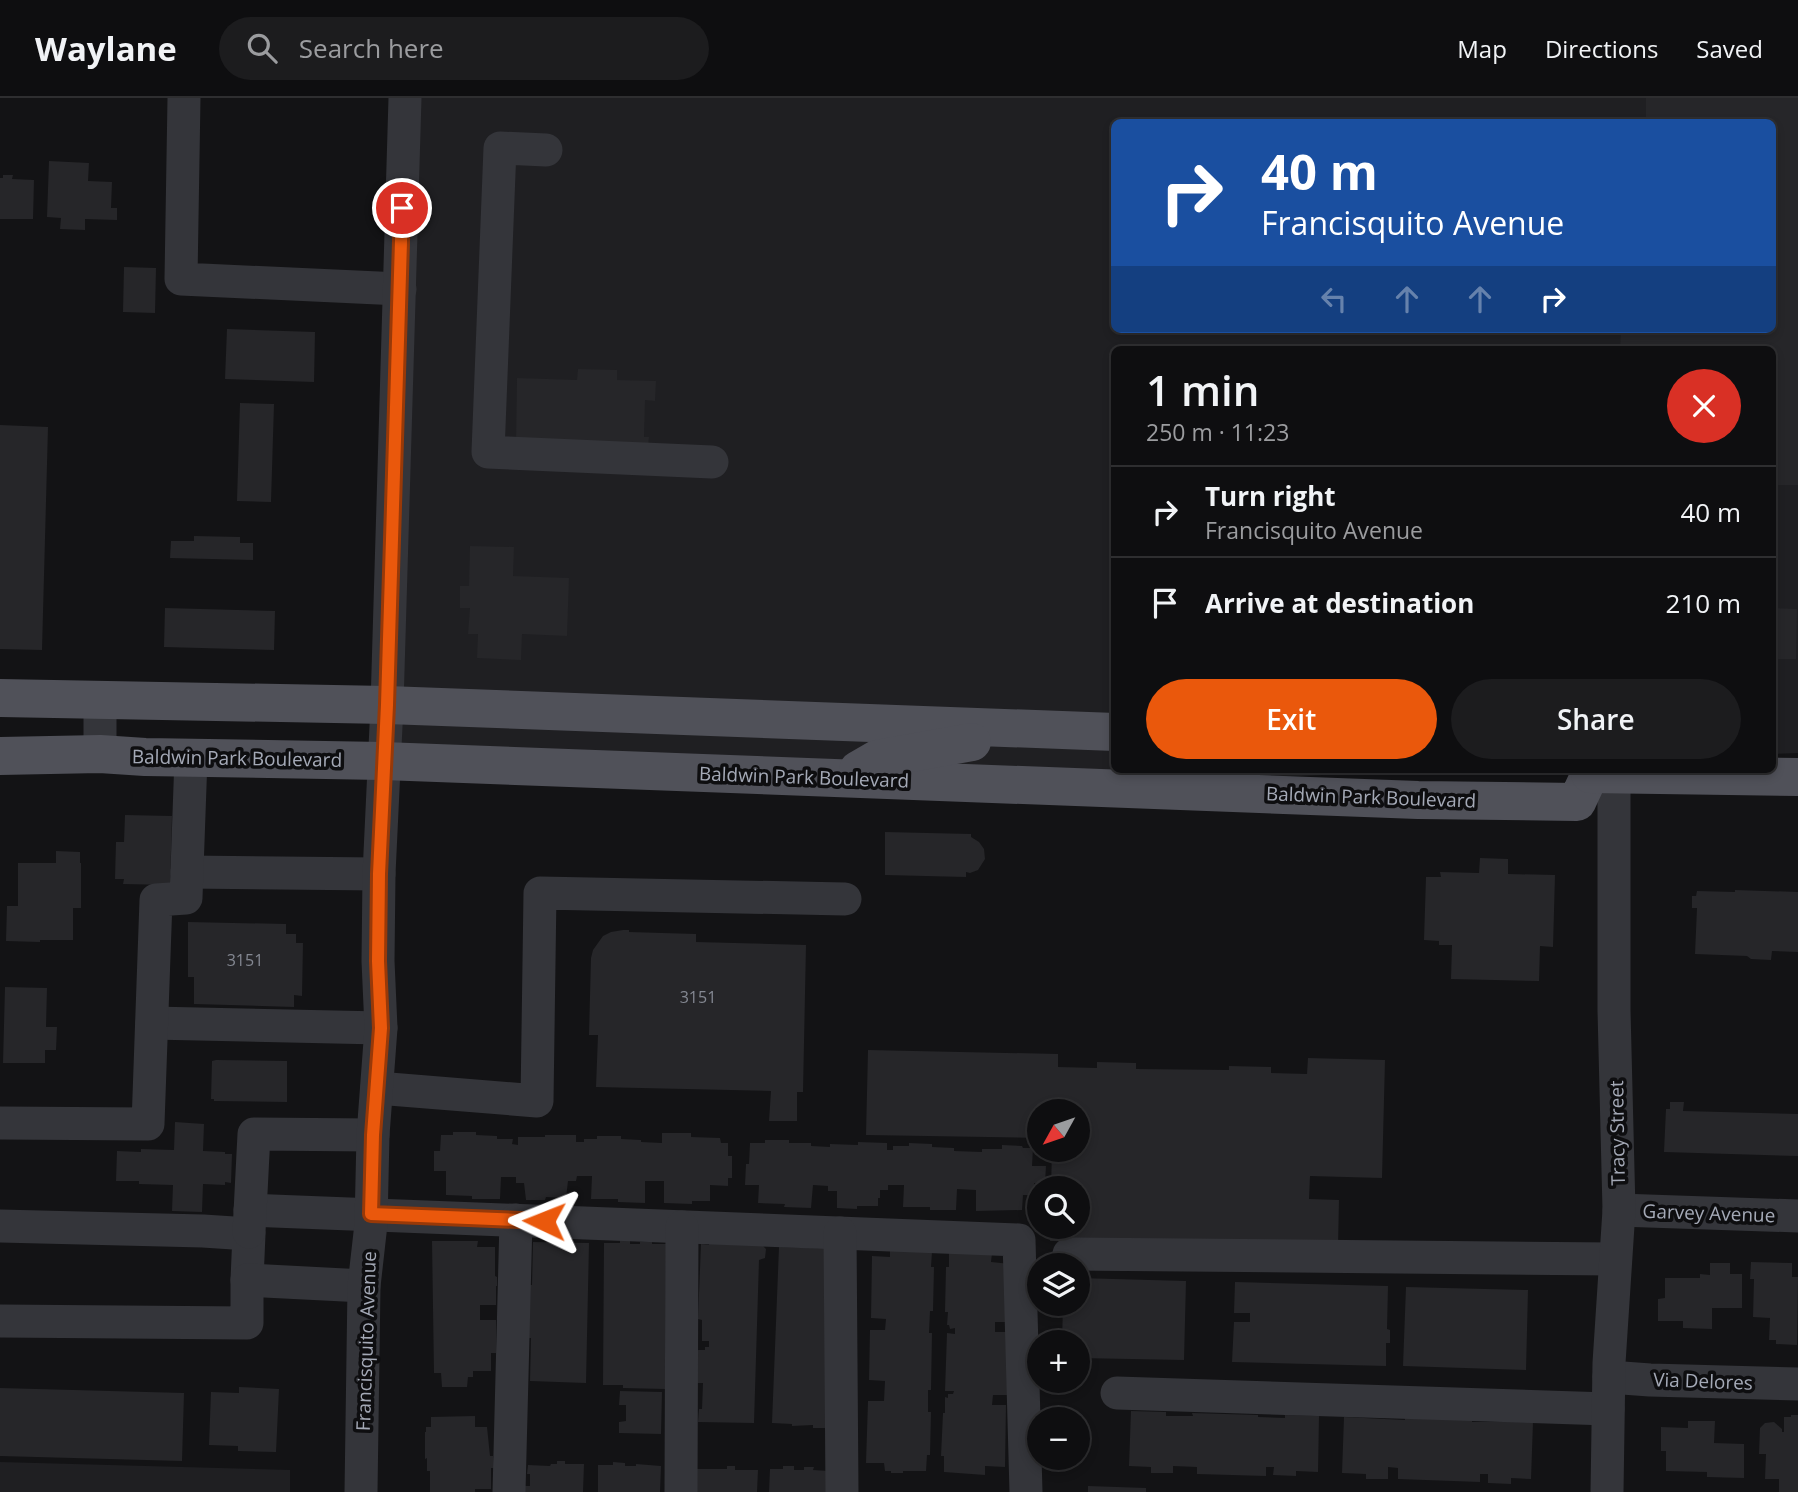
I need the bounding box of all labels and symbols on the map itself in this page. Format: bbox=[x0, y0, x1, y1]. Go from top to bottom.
pin bbox=[372, 178, 432, 238]
street label: Baldwin Park Boulevard bbox=[132, 743, 342, 773]
street label: Baldwin Park Boulevard bbox=[698, 760, 910, 794]
street label: Baldwin Park Boulevard bbox=[1265, 780, 1477, 814]
house number: 3151 bbox=[227, 949, 263, 971]
house number: 3151 bbox=[680, 986, 716, 1008]
street label: Tracy Street bbox=[1603, 1080, 1631, 1186]
north arrow bbox=[1027, 1099, 1090, 1162]
position arrow bbox=[507, 1184, 581, 1258]
street label: Garvey Avenue bbox=[1642, 1198, 1776, 1228]
street label: Francisquito Avenue bbox=[350, 1251, 382, 1431]
street label: Via Delores bbox=[1653, 1366, 1753, 1396]

